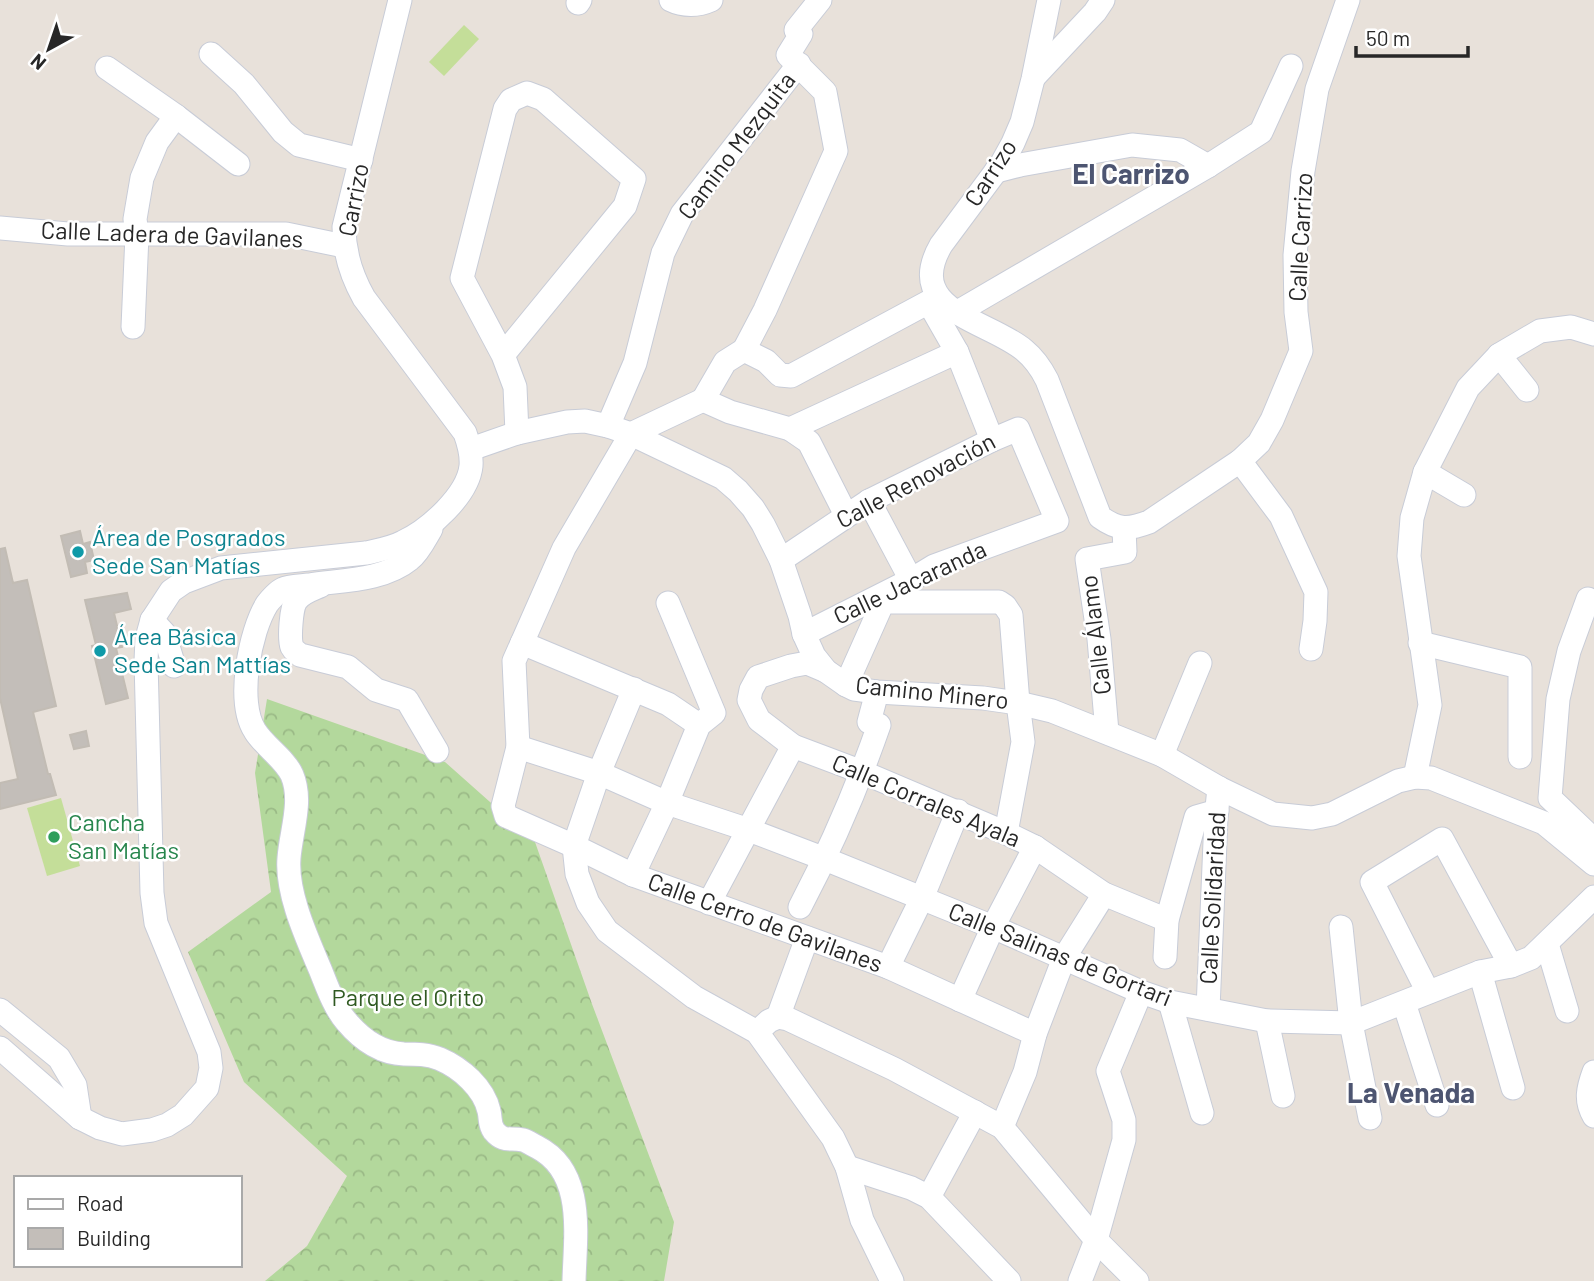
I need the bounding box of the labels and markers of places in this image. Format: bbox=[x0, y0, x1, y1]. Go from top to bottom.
place label: Área de Posgrados Sede San Matías bbox=[92, 522, 286, 579]
marker: Área de Posgrados Sede San Matías bbox=[70, 544, 86, 560]
place label: Área Básica Sede San Mattías bbox=[114, 621, 291, 678]
marker: Área Básica Sede San Mattías bbox=[92, 643, 108, 659]
place label: Cancha San Matías bbox=[68, 807, 179, 864]
marker: Cancha San Matías bbox=[46, 829, 62, 845]

